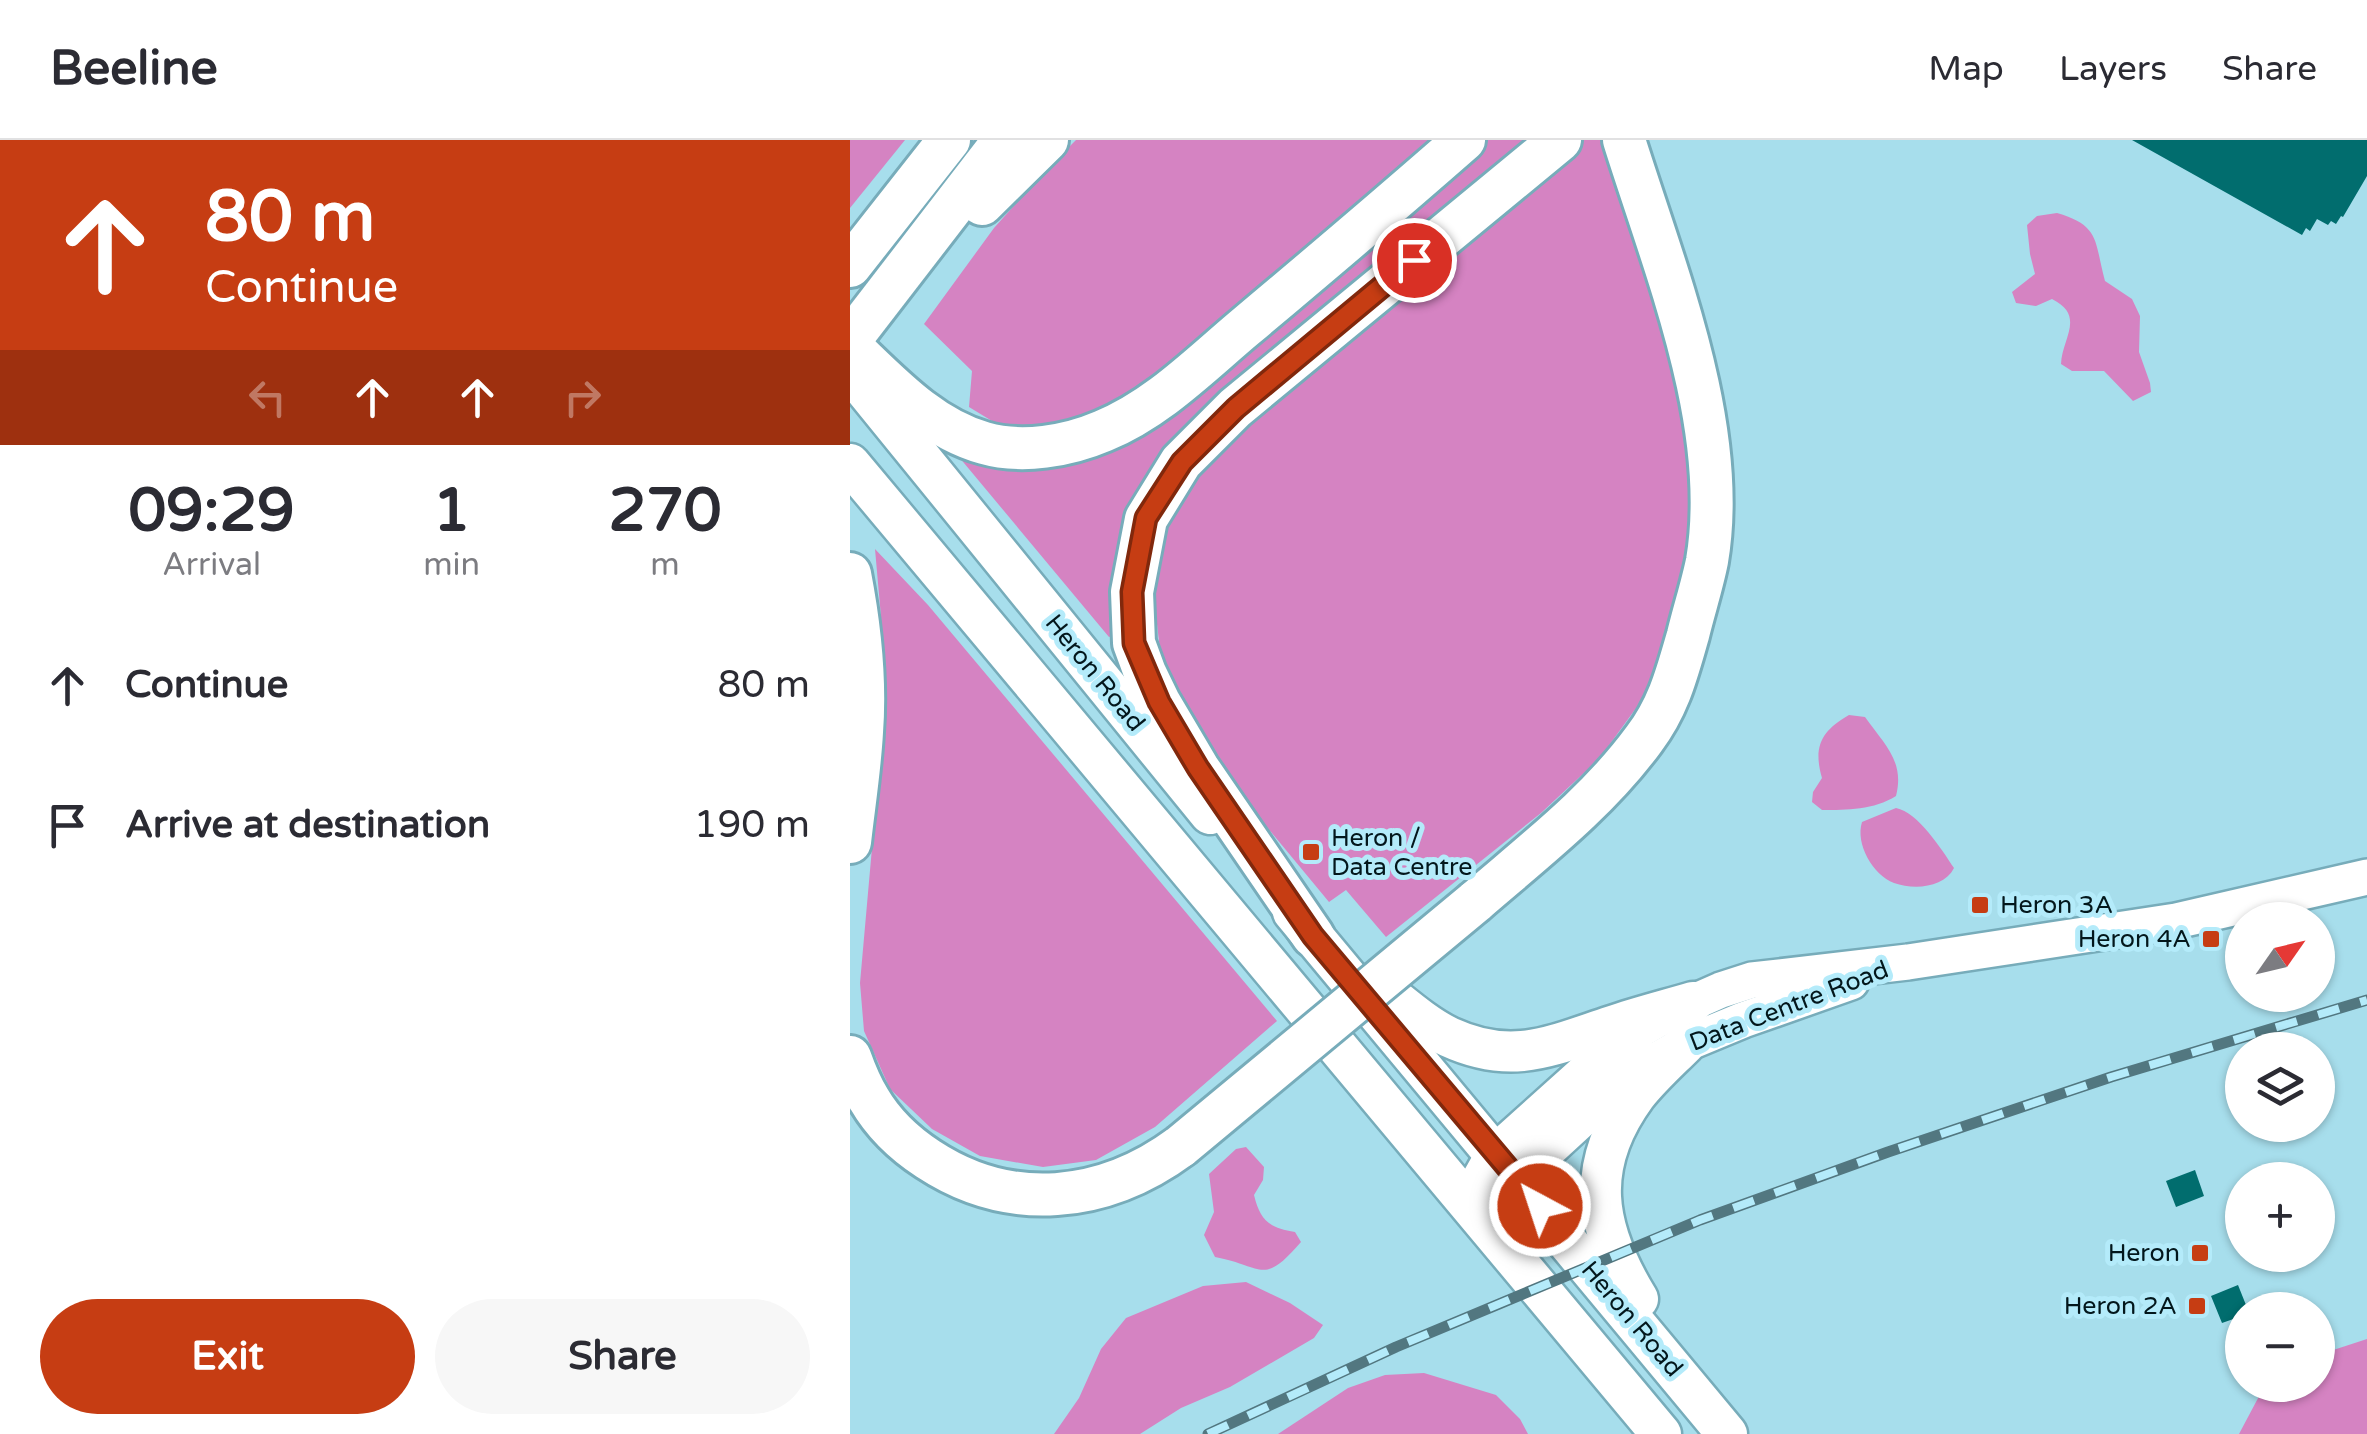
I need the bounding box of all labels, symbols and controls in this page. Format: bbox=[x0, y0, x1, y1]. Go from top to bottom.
text: Beeline bbox=[50, 40, 218, 98]
text: Map bbox=[1928, 48, 2004, 90]
text: Layers bbox=[2059, 48, 2167, 90]
text: Share bbox=[2222, 48, 2317, 90]
text: 80 m bbox=[205, 176, 375, 260]
icon: ahead bbox=[40, 180, 170, 310]
pin bbox=[1372, 218, 1457, 303]
icon: arrive bbox=[1387, 233, 1442, 288]
text: Continue bbox=[205, 261, 398, 315]
icon: left bbox=[240, 370, 295, 425]
icon: ahead bbox=[345, 370, 400, 425]
icon: ahead bbox=[450, 370, 505, 425]
icon: right bbox=[555, 370, 610, 425]
text: 09:29 bbox=[128, 475, 295, 547]
text: 1 bbox=[433, 475, 470, 547]
text: 270 bbox=[608, 475, 722, 547]
text: Arrival bbox=[162, 546, 261, 584]
text: min bbox=[423, 546, 480, 584]
text: m bbox=[650, 546, 680, 584]
street label: Heron Road bbox=[1039, 609, 1151, 737]
icon: ahead bbox=[40, 658, 95, 713]
text: Continue bbox=[125, 662, 288, 708]
text: 80 m bbox=[718, 662, 810, 708]
icon: arrive bbox=[40, 798, 95, 853]
text: Arrive at destination bbox=[125, 802, 490, 848]
text: 190 m bbox=[694, 802, 810, 848]
place label: Heron / Data Centre bbox=[1331, 823, 1472, 882]
marker: Heron / Data Centre bbox=[1300, 841, 1322, 863]
place label: Heron 3A bbox=[2000, 890, 2113, 920]
marker: Heron 3A bbox=[1969, 894, 1991, 916]
north arrow bbox=[2225, 902, 2335, 1012]
map controls bbox=[2225, 902, 2335, 1402]
place label: Heron 4A bbox=[2078, 924, 2191, 954]
marker: Heron 4A bbox=[2200, 928, 2222, 950]
street label: Data Centre Road bbox=[1685, 954, 1893, 1058]
button: layers bbox=[2225, 1032, 2335, 1142]
position arrow bbox=[1488, 1154, 1592, 1258]
button: + bbox=[2225, 1162, 2335, 1272]
place label: Heron bbox=[2108, 1238, 2180, 1268]
marker: Heron bbox=[2189, 1242, 2211, 1264]
street label: Heron Road bbox=[1575, 1255, 1689, 1383]
place label: Heron 2A bbox=[2064, 1291, 2177, 1321]
button: − bbox=[2225, 1292, 2335, 1402]
marker: Heron 2A bbox=[2186, 1295, 2208, 1317]
button: Exit bbox=[40, 1299, 415, 1414]
button: Share bbox=[435, 1299, 810, 1414]

